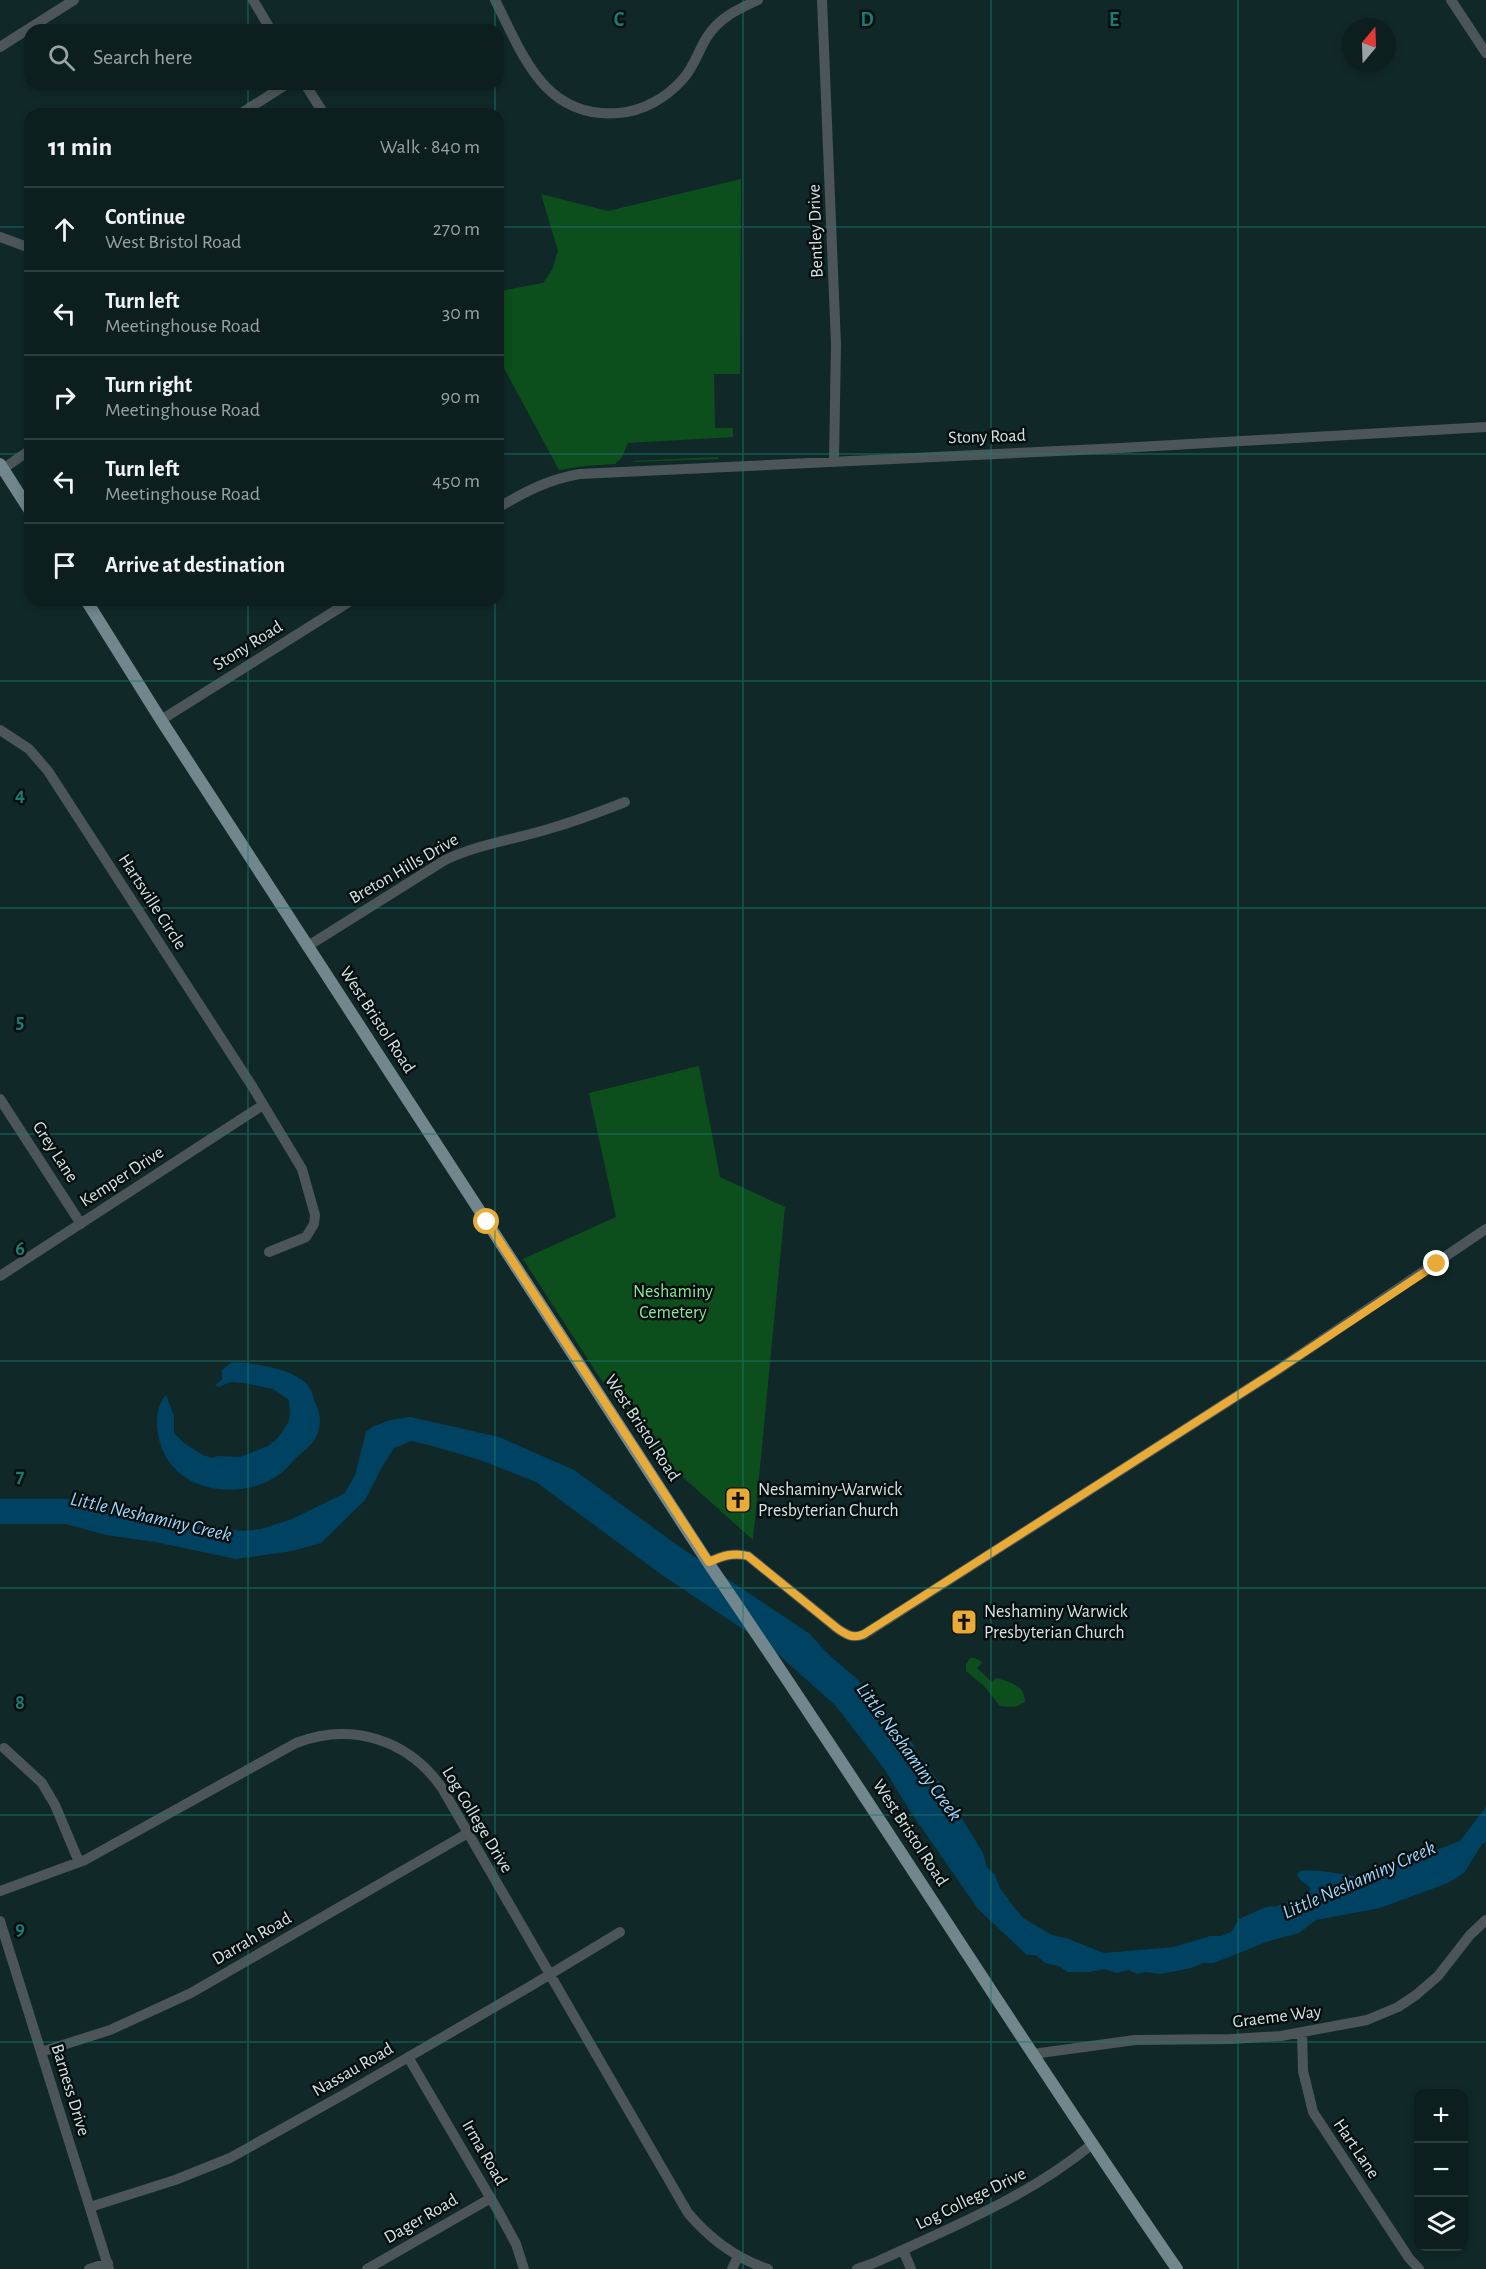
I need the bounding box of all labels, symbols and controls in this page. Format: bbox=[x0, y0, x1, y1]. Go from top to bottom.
text: C bbox=[614, 10, 625, 30]
text: D bbox=[860, 10, 874, 30]
text: E bbox=[1109, 10, 1119, 30]
north arrow bbox=[1342, 18, 1396, 72]
search box bbox=[24, 24, 504, 90]
icon: search bbox=[45, 41, 78, 74]
text: Search here bbox=[93, 46, 192, 68]
text: 11 min bbox=[48, 134, 112, 160]
text: Walk · 840 m bbox=[380, 137, 480, 157]
street label: Bentley Drive bbox=[805, 184, 827, 278]
text: Continue bbox=[105, 206, 185, 228]
icon: ahead bbox=[48, 213, 81, 246]
text: 270 m bbox=[433, 219, 480, 239]
text: West Bristol Road bbox=[105, 232, 241, 252]
text: Turn left bbox=[105, 290, 179, 312]
icon: left bbox=[48, 297, 81, 330]
text: 30 m bbox=[442, 303, 480, 323]
text: Meetinghouse Road bbox=[105, 316, 260, 336]
text: Turn right bbox=[105, 374, 192, 396]
icon: right bbox=[48, 381, 81, 414]
text: 90 m bbox=[441, 387, 480, 407]
text: Meetinghouse Road bbox=[105, 400, 260, 420]
street label: Stony Road bbox=[948, 427, 1026, 447]
text: Turn left bbox=[105, 458, 179, 480]
icon: left bbox=[48, 465, 81, 498]
text: 450 m bbox=[432, 471, 480, 491]
text: Meetinghouse Road bbox=[105, 484, 260, 504]
icon: arrive bbox=[48, 549, 81, 582]
text: Arrive at destination bbox=[105, 554, 285, 576]
street label: Stony Road bbox=[210, 618, 286, 674]
text: 4 bbox=[15, 785, 25, 805]
street label: Breton Hills Drive bbox=[346, 831, 462, 907]
street label: Hartsville Circle bbox=[115, 851, 189, 953]
street label: West Bristol Road bbox=[336, 964, 418, 1076]
text: 5 bbox=[16, 1012, 24, 1032]
street label: Grey Lane bbox=[29, 1118, 81, 1186]
street label: Kemper Drive bbox=[77, 1143, 167, 1211]
route start bbox=[473, 1208, 499, 1234]
text: 6 bbox=[15, 1239, 25, 1259]
route end bbox=[1423, 1250, 1449, 1276]
park label: Neshaminy Cemetery bbox=[633, 1283, 713, 1322]
street label: West Bristol Road bbox=[601, 1372, 683, 1484]
text: 7 bbox=[16, 1466, 25, 1486]
place label: Neshaminy-Warwick Presbyterian Church bbox=[758, 1481, 903, 1520]
church icon: Neshaminy-Warwick Presbyterian Church bbox=[723, 1485, 753, 1515]
water label: Little Neshaminy Creek bbox=[68, 1489, 234, 1545]
place label: Neshaminy Warwick Presbyterian Church bbox=[984, 1603, 1128, 1642]
church icon: Neshaminy Warwick Presbyterian Church bbox=[949, 1607, 979, 1637]
water label: Little Neshaminy Creek bbox=[852, 1679, 966, 1825]
text: 8 bbox=[15, 1693, 25, 1713]
street label: Log College Drive bbox=[438, 1764, 516, 1876]
street label: West Bristol Road bbox=[869, 1777, 951, 1889]
water label: Little Neshaminy Creek bbox=[1280, 1837, 1438, 1923]
street label: Darrah Road bbox=[210, 1909, 294, 1969]
text: 9 bbox=[15, 1919, 25, 1939]
street label: Graeme Way bbox=[1232, 2003, 1323, 2031]
street label: Nassau Road bbox=[310, 2040, 396, 2100]
street label: Barness Drive bbox=[48, 2042, 92, 2138]
map controls bbox=[1414, 2089, 1468, 2251]
button: + bbox=[1414, 2089, 1468, 2143]
street label: Hart Lane bbox=[1330, 2116, 1382, 2182]
street label: Irma Road bbox=[458, 2117, 510, 2189]
button: − bbox=[1414, 2143, 1468, 2197]
street label: Log College Drive bbox=[913, 2165, 1029, 2233]
street label: Dager Road bbox=[381, 2191, 461, 2247]
button: layers bbox=[1414, 2197, 1468, 2251]

